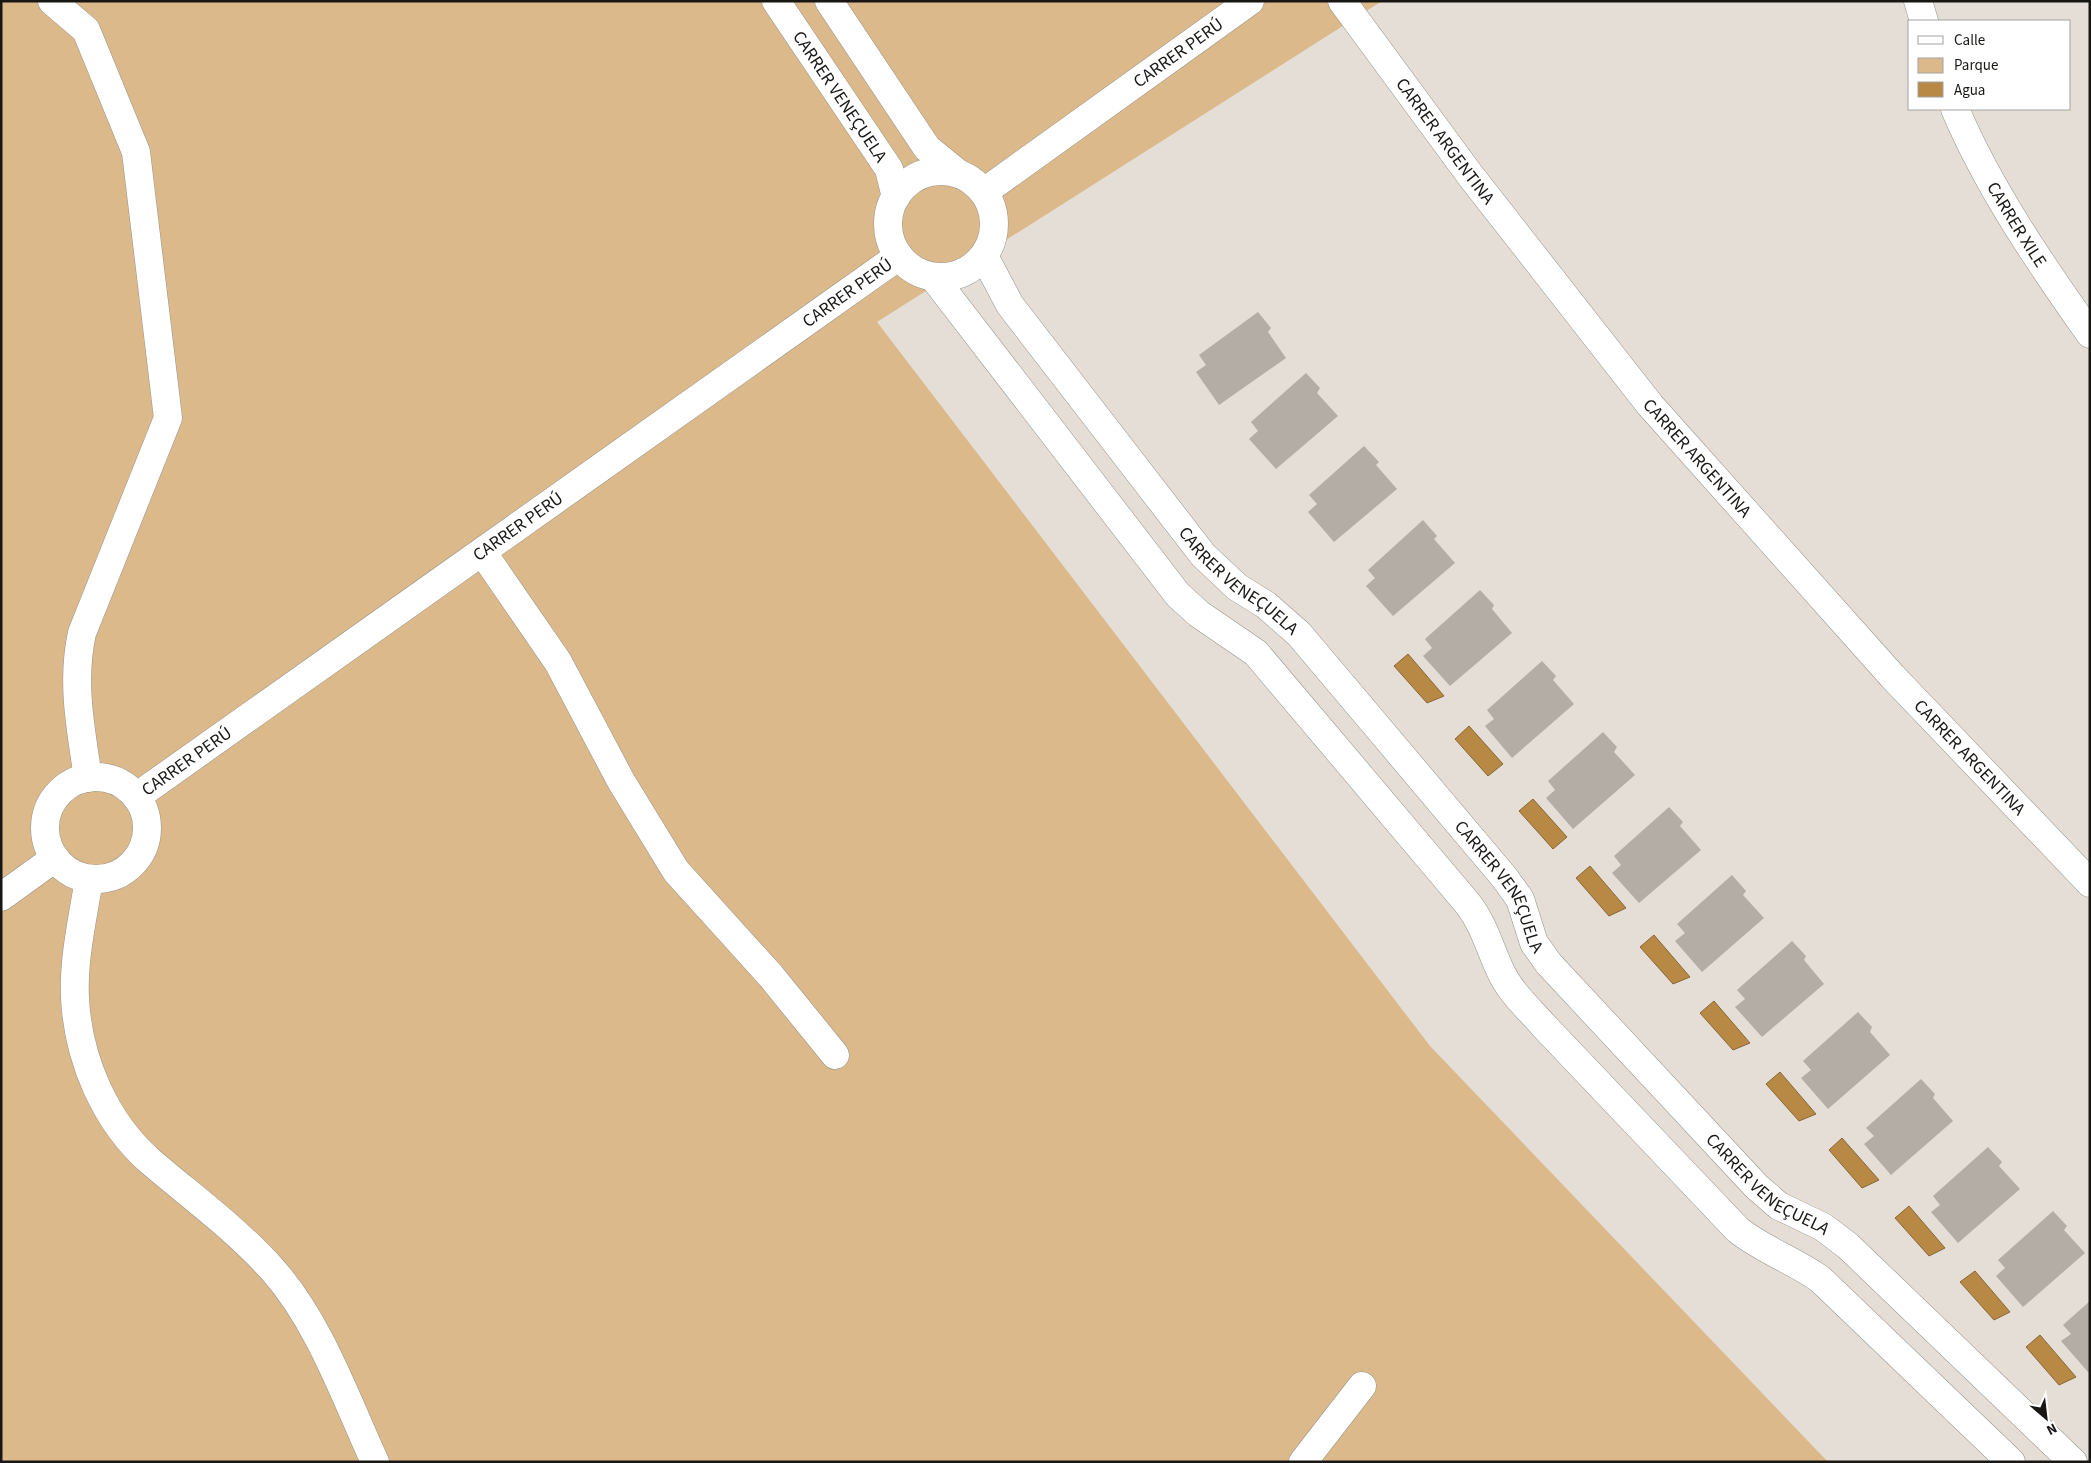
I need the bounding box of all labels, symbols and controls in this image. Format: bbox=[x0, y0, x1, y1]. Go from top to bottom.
street label: CARRER PERÚ bbox=[1128, 12, 1228, 94]
legend bbox=[1908, 20, 2071, 110]
street label: CARRER VENEÇUELA bbox=[787, 26, 894, 167]
text: Calle bbox=[1954, 30, 1985, 51]
text: Parque bbox=[1954, 55, 1998, 76]
street label: CARRER ARGENTINA bbox=[1390, 73, 1501, 210]
text: Agua bbox=[1954, 80, 1985, 101]
street label: CARRER XILE bbox=[1981, 177, 2053, 272]
street label: CARRER PERÚ bbox=[797, 252, 898, 333]
street label: CARRER ARGENTINA bbox=[1637, 393, 1757, 523]
street label: CARRER PERÚ bbox=[468, 486, 568, 567]
street label: CARRER VENEÇUELA bbox=[1173, 521, 1304, 641]
street label: CARRER ARGENTINA bbox=[1908, 694, 2032, 821]
street label: CARRER PERÚ bbox=[136, 720, 237, 802]
street label: CARRER VENEÇUELA bbox=[1449, 815, 1550, 958]
street label: CARRER VENEÇUELA bbox=[1700, 1127, 1835, 1241]
north arrow bbox=[2021, 1393, 2071, 1443]
text: N bbox=[2043, 1418, 2060, 1440]

